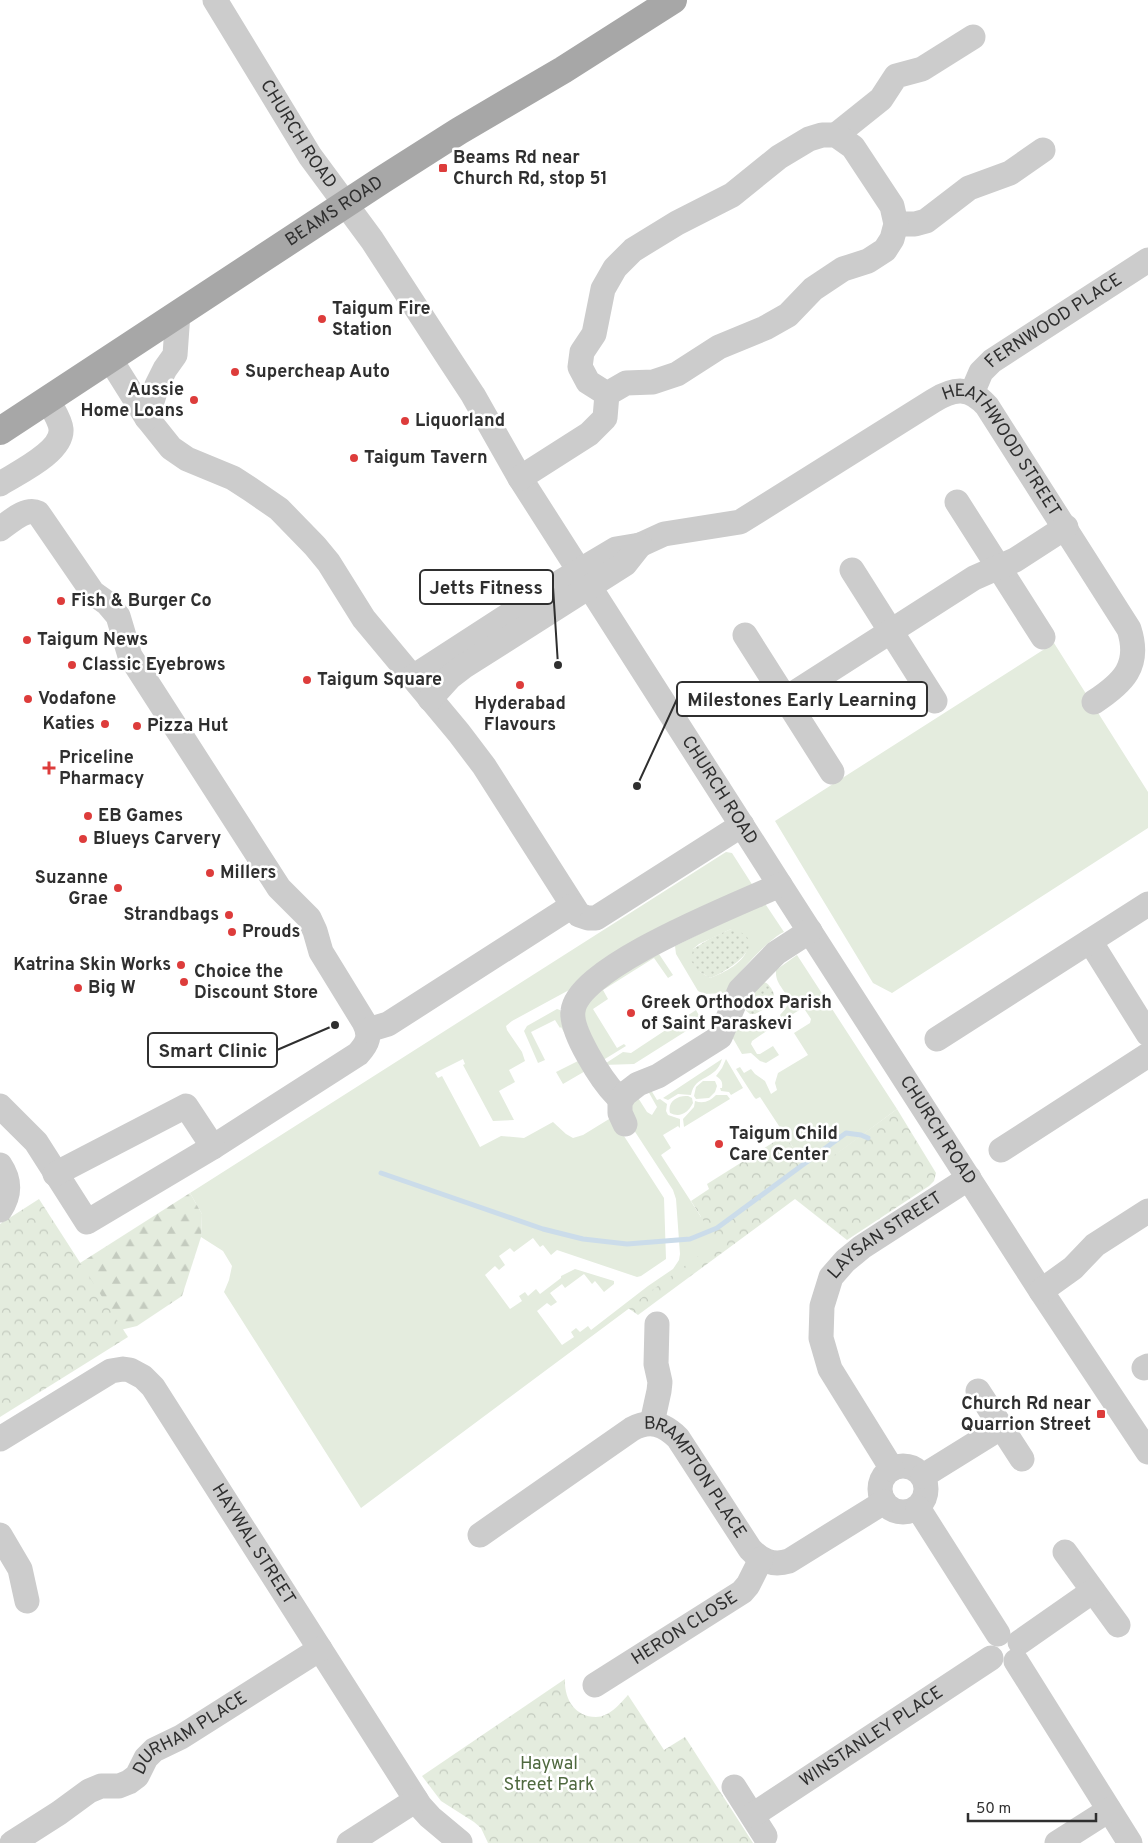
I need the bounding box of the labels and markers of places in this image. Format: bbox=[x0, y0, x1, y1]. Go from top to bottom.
place label: Beams Rd near Church Rd, stop 51 bbox=[453, 147, 608, 191]
marker: Beams Rd near Church Rd, stop 51 bbox=[437, 162, 449, 174]
place label: Taigum Fire Station bbox=[332, 298, 431, 342]
marker: Taigum Fire Station bbox=[316, 313, 328, 325]
place label: Supercheap Auto bbox=[245, 361, 390, 384]
marker: Supercheap Auto bbox=[229, 366, 241, 378]
place label: Aussie Home Loans bbox=[80, 379, 184, 423]
marker: Aussie Home Loans bbox=[188, 394, 200, 406]
place label: Liquorland bbox=[415, 410, 505, 433]
marker: Liquorland bbox=[399, 415, 411, 427]
place label: Taigum Tavern bbox=[364, 447, 488, 470]
marker: Taigum Tavern bbox=[348, 452, 360, 464]
callout: Jetts Fitness bbox=[420, 570, 553, 604]
place label: Fish & Burger Co bbox=[71, 590, 212, 613]
marker: Fish & Burger Co bbox=[55, 595, 67, 607]
place label: Taigum News bbox=[37, 629, 148, 652]
marker: Taigum News bbox=[21, 634, 33, 646]
place label: Classic Eyebrows bbox=[82, 654, 226, 677]
marker: Classic Eyebrows bbox=[66, 659, 78, 671]
place label: Taigum Square bbox=[317, 669, 442, 692]
marker: Taigum Square bbox=[301, 674, 313, 686]
marker: Hyderabad Flavours bbox=[514, 679, 526, 691]
callout: Milestones Early Learning bbox=[677, 682, 927, 716]
place label: Vodafone bbox=[38, 688, 116, 711]
marker: Vodafone bbox=[22, 693, 34, 705]
place label: Hyderabad Flavours bbox=[474, 693, 566, 737]
place label: Katies bbox=[42, 713, 95, 736]
place label: Pizza Hut bbox=[147, 715, 228, 738]
marker: Katies bbox=[99, 718, 111, 730]
marker: Pizza Hut bbox=[131, 720, 143, 732]
place label: Priceline Pharmacy bbox=[59, 747, 144, 791]
marker: Priceline Pharmacy bbox=[43, 762, 55, 774]
place label: EB Games bbox=[98, 805, 183, 828]
marker: EB Games bbox=[82, 810, 94, 822]
place label: Blueys Carvery bbox=[93, 828, 221, 851]
marker: Blueys Carvery bbox=[77, 833, 89, 845]
place label: Millers bbox=[220, 862, 276, 885]
place label: Suzanne Grae bbox=[35, 867, 108, 911]
marker: Millers bbox=[204, 867, 216, 879]
marker: Suzanne Grae bbox=[112, 882, 124, 894]
place label: Strandbags bbox=[123, 904, 219, 927]
marker: Strandbags bbox=[223, 909, 235, 921]
place label: Prouds bbox=[242, 921, 300, 944]
marker: Prouds bbox=[226, 926, 238, 938]
place label: Katrina Skin Works bbox=[13, 954, 171, 977]
marker: Katrina Skin Works bbox=[175, 959, 187, 971]
place label: Choice the Discount Store bbox=[194, 961, 318, 1005]
marker: Choice the Discount Store bbox=[178, 976, 190, 988]
place label: Big W bbox=[88, 977, 136, 1000]
marker: Big W bbox=[72, 982, 84, 994]
place label: Greek Orthodox Parish of Saint Paraskevi bbox=[641, 992, 832, 1036]
marker: Greek Orthodox Parish of Saint Paraskevi bbox=[625, 1007, 637, 1019]
callout: Smart Clinic bbox=[148, 1033, 277, 1067]
place label: Taigum Child Care Center bbox=[729, 1123, 838, 1167]
marker: Taigum Child Care Center bbox=[713, 1138, 725, 1150]
place label: Church Rd near Quarrion Street bbox=[961, 1393, 1091, 1437]
marker: Church Rd near Quarrion Street bbox=[1095, 1408, 1107, 1420]

